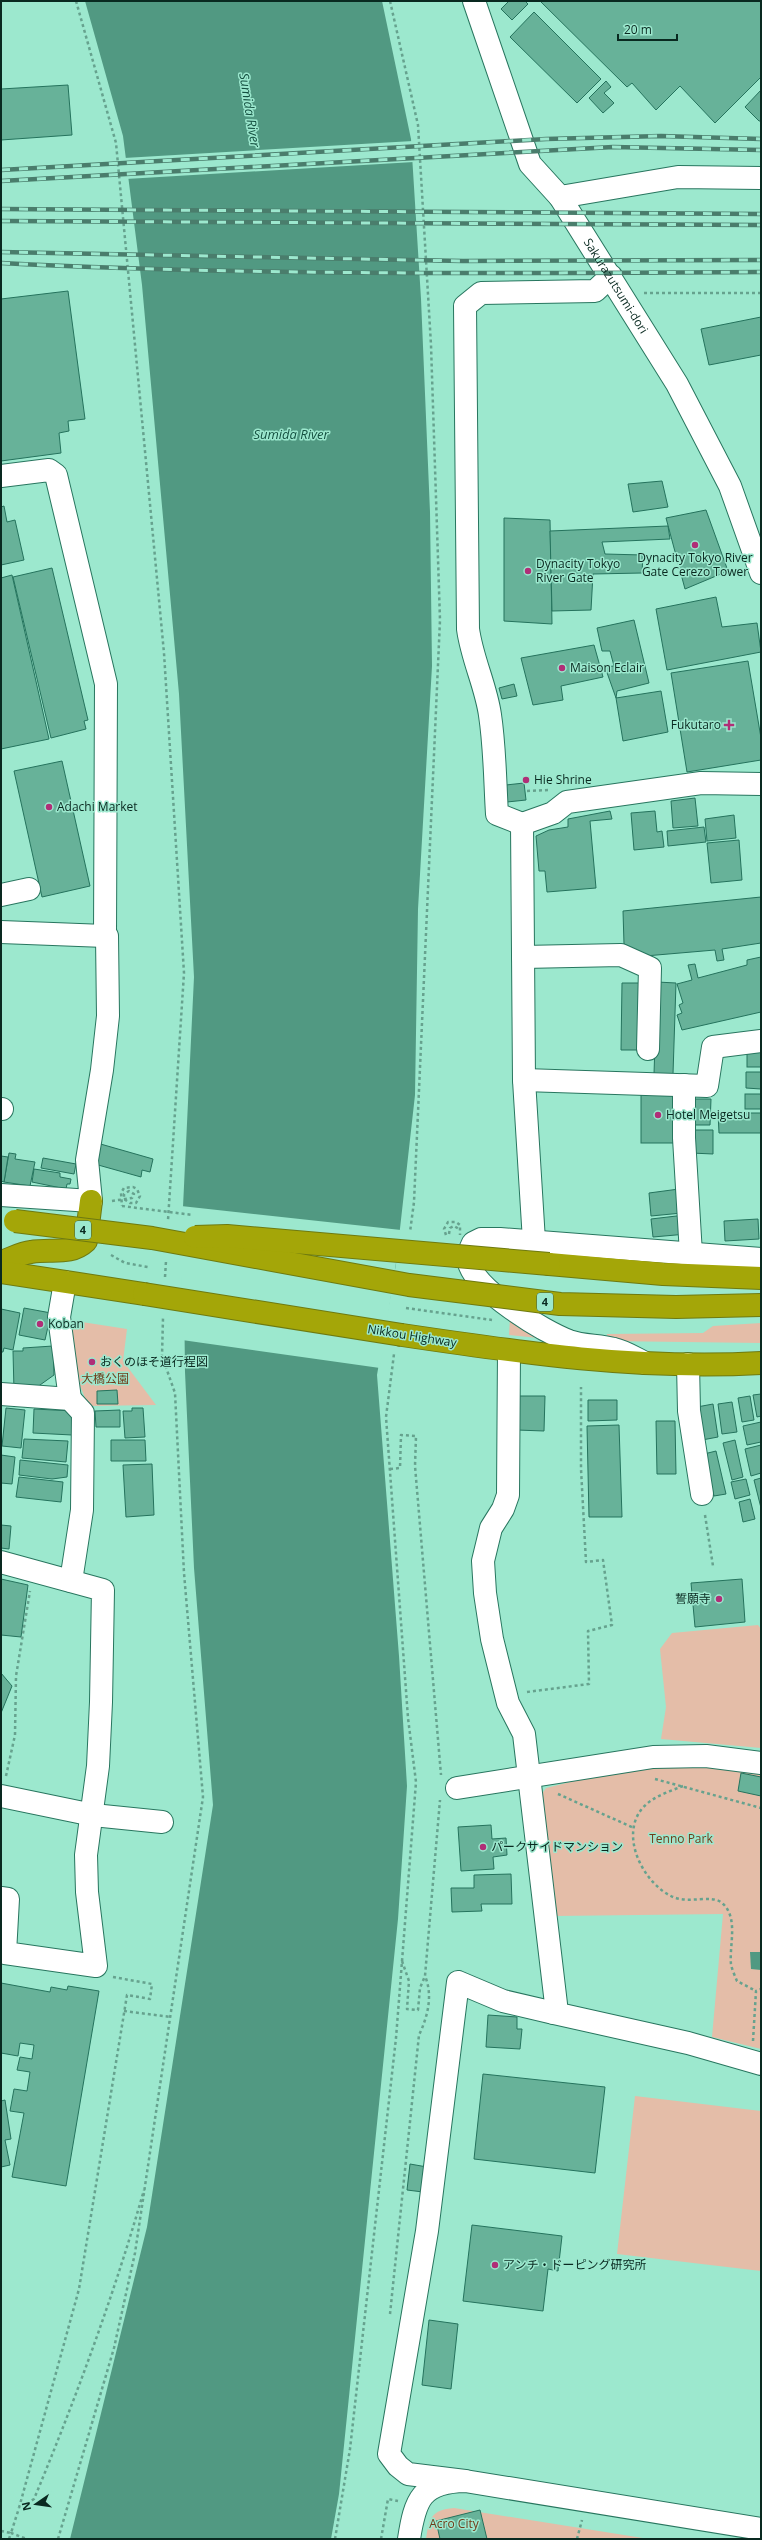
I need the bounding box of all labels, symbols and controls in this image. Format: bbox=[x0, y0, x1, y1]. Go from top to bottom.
scale bar bbox=[618, 16, 677, 42]
text: 20 m bbox=[624, 21, 652, 38]
water label: Sumida River bbox=[235, 71, 265, 149]
street label: Sakurazutsumi-dori bbox=[580, 235, 652, 337]
water label: Sumida River bbox=[253, 425, 329, 443]
marker: Dynacity Tokyo River Gate Cerezo Tower bbox=[690, 540, 700, 550]
place label: Dynacity Tokyo River Gate Cerezo Tower bbox=[637, 549, 753, 580]
place label: Dynacity Tokyo River Gate bbox=[536, 555, 620, 586]
marker: Dynacity Tokyo River Gate bbox=[523, 566, 533, 576]
place label: Maison Eclair bbox=[570, 659, 644, 676]
marker: Maison Eclair bbox=[557, 663, 567, 673]
place label: Fukutaro bbox=[671, 716, 721, 733]
marker: Fukutaro bbox=[724, 720, 734, 730]
place label: Hie Shrine bbox=[534, 771, 592, 788]
marker: Hie Shrine bbox=[521, 775, 531, 785]
place label: Adachi Market bbox=[57, 798, 138, 815]
marker: Adachi Market bbox=[44, 802, 54, 812]
place label: Hotel Meigetsu bbox=[666, 1106, 750, 1123]
marker: Hotel Meigetsu bbox=[653, 1110, 663, 1120]
road number: 4 bbox=[75, 1221, 91, 1239]
road number: 4 bbox=[537, 1293, 553, 1311]
place label: Koban bbox=[48, 1315, 84, 1332]
marker: Koban bbox=[35, 1319, 45, 1329]
street label: Nikkou Highway bbox=[366, 1320, 459, 1351]
place label: おくのほそ道行程図 bbox=[100, 1353, 208, 1370]
marker: おくのほそ道行程図 bbox=[87, 1357, 97, 1367]
park label: 大橋公園 bbox=[81, 1370, 129, 1387]
place label: 誓願寺 bbox=[675, 1590, 711, 1607]
marker: 誓願寺 bbox=[714, 1594, 724, 1604]
park label: Tenno Park bbox=[649, 1830, 713, 1847]
place label: パークサイドマンション bbox=[491, 1838, 623, 1855]
marker: パークサイドマンション bbox=[478, 1842, 488, 1852]
place label: アンチ・ドーピング研究所 bbox=[503, 2256, 647, 2273]
marker: アンチ・ドーピング研究所 bbox=[490, 2260, 500, 2270]
north arrow bbox=[16, 2484, 56, 2524]
text: N bbox=[17, 2500, 34, 2512]
park label: Acro City bbox=[429, 2515, 480, 2532]

